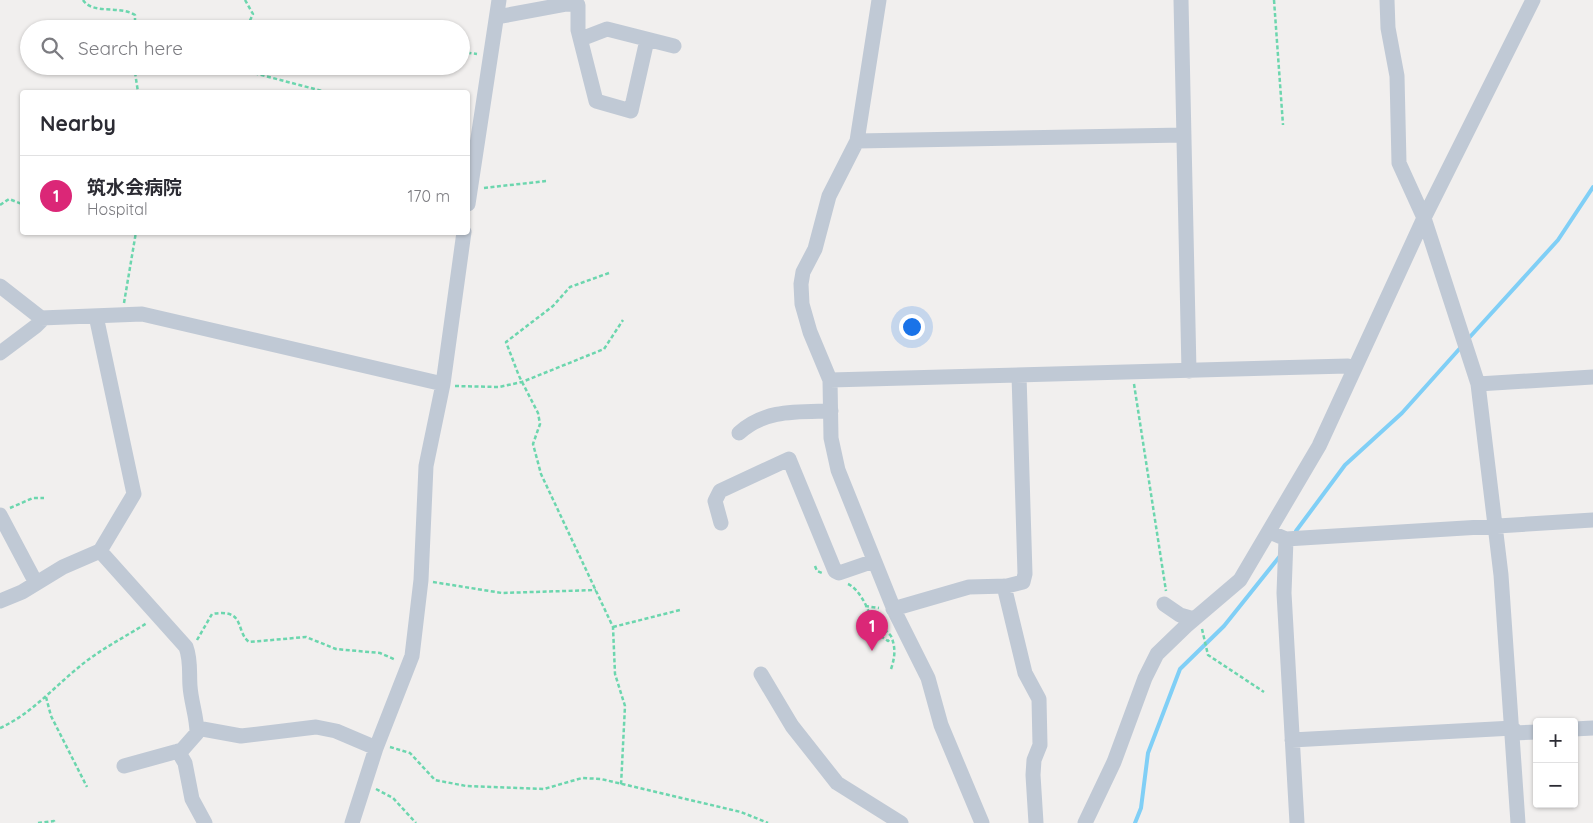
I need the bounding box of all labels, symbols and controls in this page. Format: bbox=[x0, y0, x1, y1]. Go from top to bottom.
search box bbox=[20, 20, 470, 75]
icon: search bbox=[38, 34, 66, 62]
text: Search here bbox=[78, 36, 183, 60]
text: Nearby bbox=[40, 110, 116, 136]
text: 筑水会病院 bbox=[87, 175, 182, 199]
text: 1 bbox=[53, 186, 59, 206]
text: 170 m bbox=[407, 186, 450, 206]
text: Hospital bbox=[87, 199, 148, 219]
your location bbox=[899, 314, 925, 340]
pin: 1 bbox=[856, 610, 888, 651]
map controls bbox=[1533, 718, 1578, 808]
button: + bbox=[1533, 718, 1578, 763]
button: − bbox=[1533, 763, 1578, 808]

